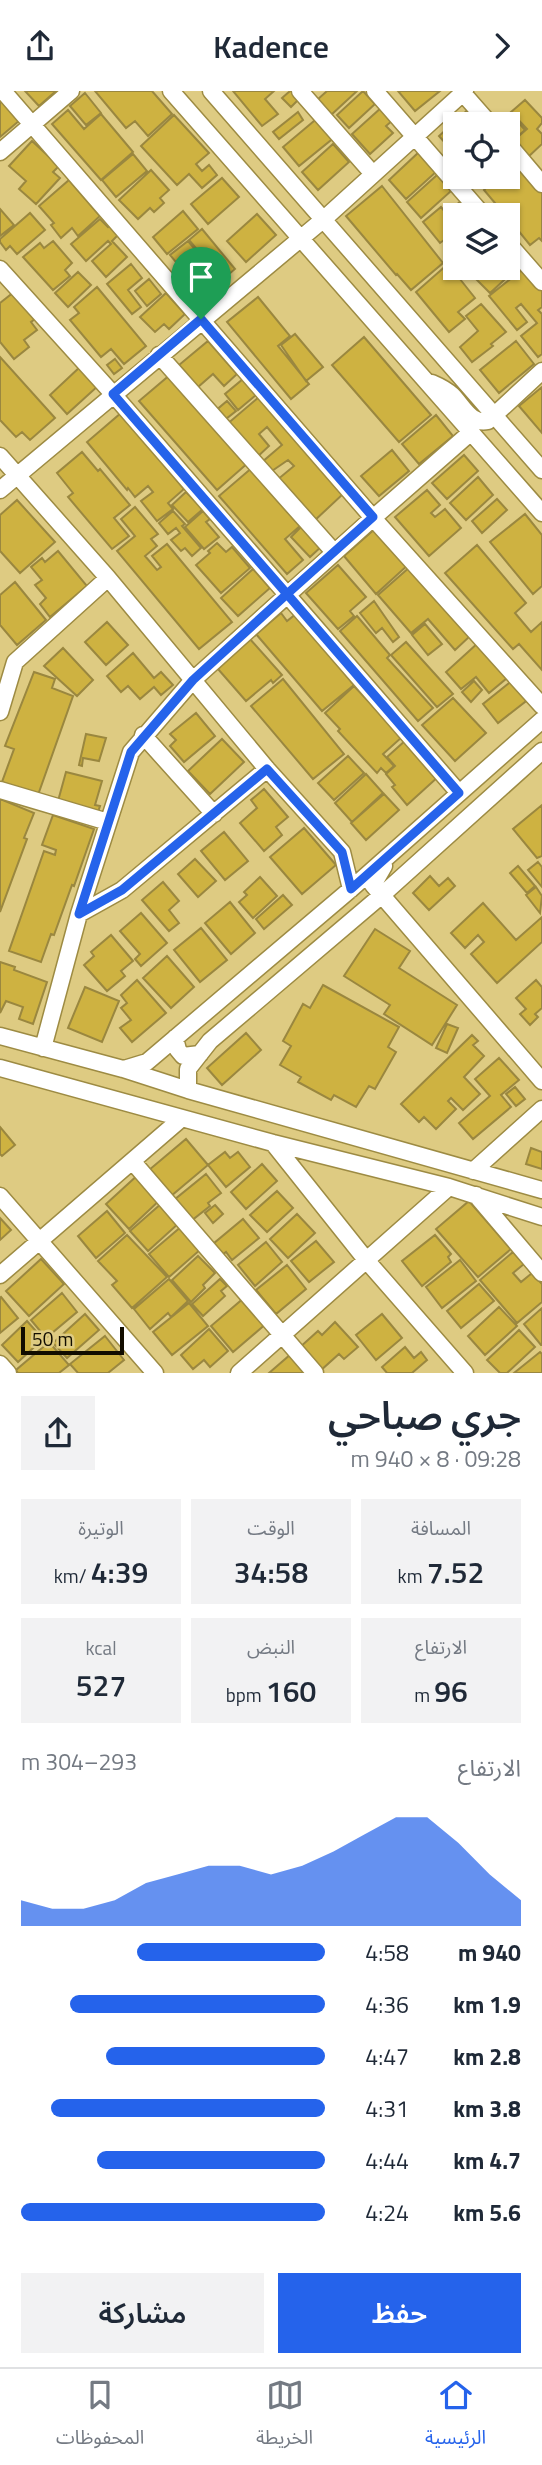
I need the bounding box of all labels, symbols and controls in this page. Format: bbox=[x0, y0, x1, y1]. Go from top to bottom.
text: Kadence bbox=[213, 22, 329, 70]
icon: share bbox=[21, 27, 59, 65]
icon: forward bbox=[483, 27, 521, 65]
map controls bbox=[443, 112, 520, 280]
button: locate bbox=[443, 112, 520, 189]
button: layers bbox=[443, 203, 520, 280]
pin bbox=[171, 247, 231, 319]
icon: arrive bbox=[182, 258, 220, 296]
scale bar bbox=[21, 1324, 124, 1356]
text: 50 m bbox=[32, 1324, 73, 1353]
text: جري صباحي bbox=[328, 1386, 521, 1444]
button: share bbox=[21, 1396, 95, 1470]
text: 09:28 · 8 × 940 m bbox=[351, 1441, 521, 1476]
text: الوتيرة bbox=[78, 1513, 124, 1542]
text: الوقت bbox=[247, 1513, 295, 1542]
text: المسافة bbox=[411, 1513, 471, 1542]
text: 4:39 bbox=[91, 1549, 148, 1595]
text: 34:58 bbox=[234, 1549, 308, 1595]
text: 7.52 bbox=[427, 1549, 484, 1595]
text: /km bbox=[54, 1561, 91, 1590]
text: km bbox=[398, 1561, 427, 1590]
text: النبض bbox=[247, 1632, 295, 1661]
text: الارتفاع bbox=[415, 1632, 467, 1661]
text: kcal bbox=[85, 1633, 117, 1662]
text: 527 bbox=[76, 1662, 126, 1708]
text: 160 bbox=[266, 1668, 316, 1714]
text: 96 bbox=[434, 1668, 468, 1714]
text: bpm bbox=[226, 1680, 266, 1709]
text: m bbox=[414, 1680, 434, 1709]
text: 293–304 m bbox=[21, 1744, 137, 1779]
text: الارتفاع bbox=[458, 1750, 521, 1785]
text: 4:58 bbox=[365, 1935, 409, 1970]
text: 940 m bbox=[458, 1935, 521, 1970]
text: 4:36 bbox=[365, 1987, 409, 2022]
text: 1.9 km bbox=[453, 1987, 521, 2022]
text: 4:47 bbox=[365, 2039, 409, 2074]
text: 2.8 km bbox=[453, 2039, 521, 2074]
text: 4:31 bbox=[365, 2091, 409, 2126]
text: 3.8 km bbox=[453, 2091, 521, 2126]
text: 4:44 bbox=[365, 2143, 409, 2178]
text: 4.7 km bbox=[453, 2143, 521, 2178]
text: 4:24 bbox=[365, 2195, 409, 2230]
text: 5.6 km bbox=[453, 2195, 521, 2230]
button: مشاركة bbox=[21, 2273, 264, 2353]
button: حفظ bbox=[278, 2273, 521, 2353]
tab: المحفوظات bbox=[56, 2376, 144, 2458]
tab: الخريطة bbox=[256, 2376, 313, 2458]
tab: الرئيسية bbox=[425, 2376, 486, 2458]

